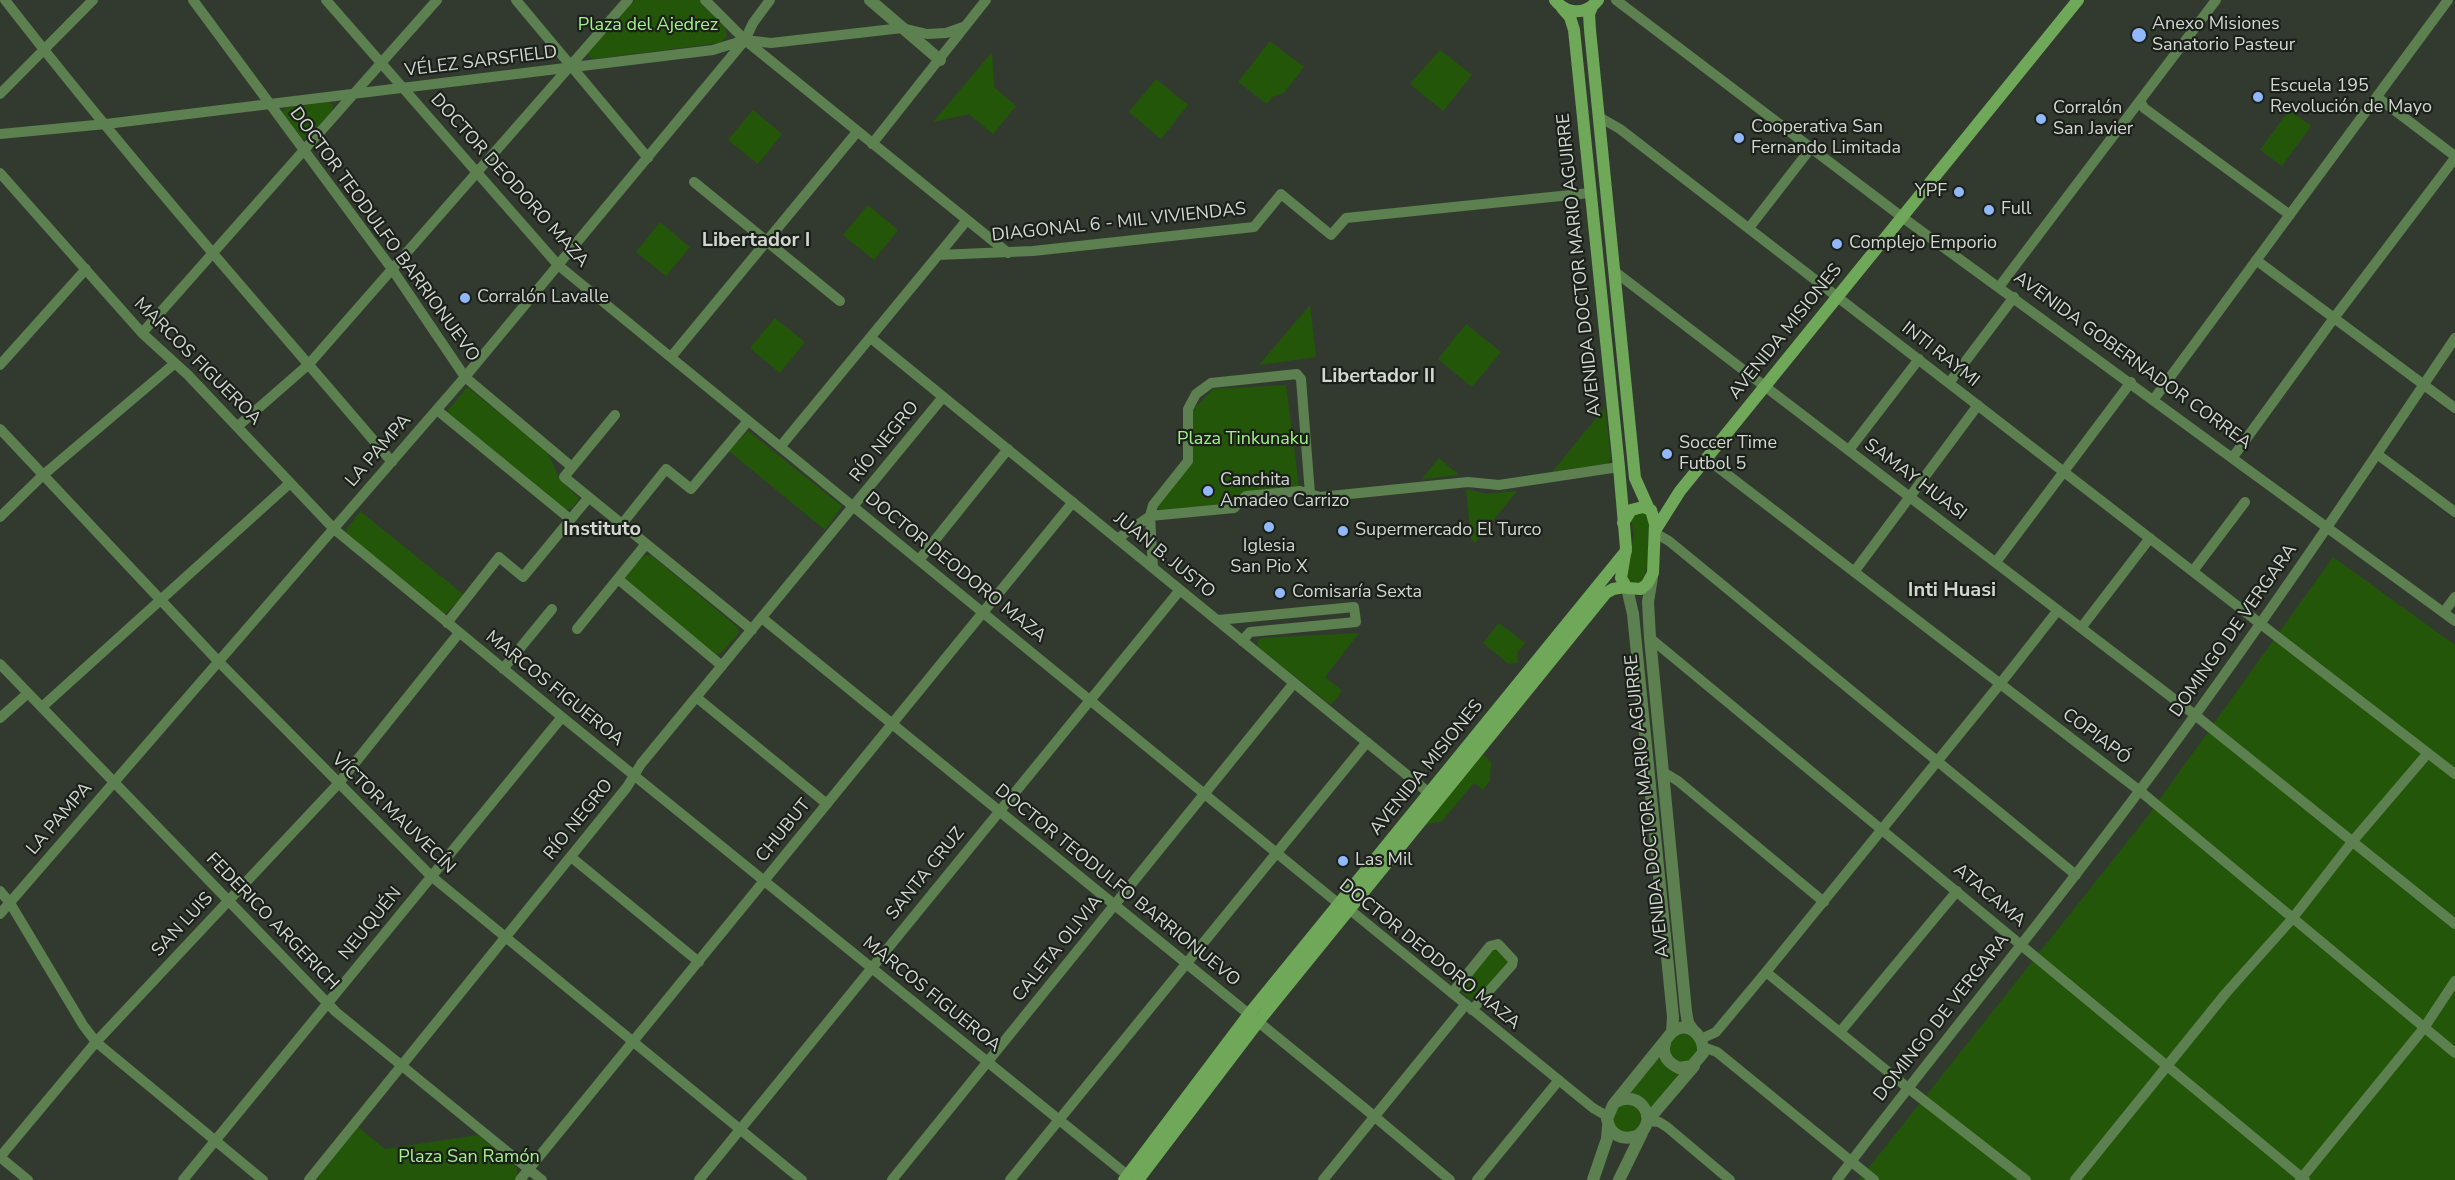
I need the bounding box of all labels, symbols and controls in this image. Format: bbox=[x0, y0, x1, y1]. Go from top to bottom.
place label: Anexo Misiones Sanatorio Pasteur bbox=[2152, 14, 2295, 57]
park label: Plaza del Ajedrez bbox=[578, 15, 718, 37]
marker: Anexo Misiones Sanatorio Pasteur bbox=[2130, 26, 2148, 44]
street label: VÉLEZ SARSFIELD bbox=[403, 42, 559, 82]
place label: Escuela 195 Revolución de Mayo bbox=[2270, 76, 2432, 118]
street label: DOCTOR DEODORO MAZA bbox=[425, 90, 593, 272]
marker: Escuela 195 Revolución de Mayo bbox=[2251, 90, 2265, 104]
place label: Corralón San Javier bbox=[2053, 98, 2133, 140]
street label: DOCTOR TEODULFO BARRIONUEVO bbox=[284, 104, 484, 366]
street label: AVENIDA DOCTOR MARIO AGUIRRE bbox=[1553, 112, 1607, 418]
marker: Corralón San Javier bbox=[2034, 112, 2048, 126]
place label: Cooperativa San Fernando Limitada bbox=[1751, 117, 1901, 160]
marker: Cooperativa San Fernando Limitada bbox=[1732, 131, 1746, 145]
place label: YPF bbox=[1915, 181, 1947, 203]
marker: YPF bbox=[1952, 185, 1966, 199]
street label: DIAGONAL 6 - MIL VIVIENDAS bbox=[991, 199, 1247, 247]
place label: Full bbox=[2001, 199, 2031, 221]
marker: Full bbox=[1982, 203, 1996, 217]
district label: Libertador I bbox=[702, 229, 810, 253]
place label: Complejo Emporio bbox=[1849, 233, 1997, 255]
marker: Complejo Emporio bbox=[1830, 237, 1844, 251]
street label: AVENIDA MISIONES bbox=[1725, 260, 1847, 404]
street label: AVENIDA GOBERNADOR CORREA bbox=[2009, 267, 2255, 455]
place label: Corralón Lavalle bbox=[477, 287, 609, 309]
marker: Corralón Lavalle bbox=[458, 291, 472, 305]
street label: MARCOS FIGUEROA bbox=[129, 294, 265, 430]
street label: INTI RAYMI bbox=[1897, 318, 1983, 392]
district label: Libertador II bbox=[1321, 365, 1435, 389]
street label: RÍO NEGRO bbox=[846, 397, 924, 487]
street label: LA PAMPA bbox=[342, 410, 416, 492]
park label: Plaza Tinkunaku bbox=[1177, 429, 1309, 451]
place label: Soccer Time Futbol 5 bbox=[1679, 433, 1777, 476]
street label: SAMAY HUASI bbox=[1860, 435, 1970, 525]
marker: Soccer Time Futbol 5 bbox=[1660, 447, 1674, 461]
place label: Canchita Amadeo Carrizo bbox=[1220, 470, 1349, 512]
marker: Canchita Amadeo Carrizo bbox=[1201, 484, 1215, 498]
street label: DOCTOR DEODORO MAZA bbox=[860, 488, 1050, 648]
street label: JUAN B. JUSTO bbox=[1109, 509, 1219, 603]
district label: Instituto bbox=[563, 518, 641, 542]
marker: Iglesia San Pio X bbox=[1262, 520, 1276, 534]
place label: Supermercado El Turco bbox=[1355, 520, 1541, 542]
marker: Supermercado El Turco bbox=[1336, 524, 1350, 538]
place label: Iglesia San Pio X bbox=[1230, 536, 1308, 578]
street label: DOMINGO DE VERGARA bbox=[2166, 540, 2302, 722]
district label: Inti Huasi bbox=[1908, 579, 1996, 603]
place label: Comisaría Sexta bbox=[1292, 582, 1422, 604]
marker: Comisaría Sexta bbox=[1273, 586, 1287, 600]
street label: MARCOS FIGUEROA bbox=[481, 627, 627, 751]
street label: AVENIDA DOCTOR MARIO AGUIRRE bbox=[1621, 653, 1675, 959]
street label: AVENIDA MISIONES bbox=[1366, 696, 1488, 840]
street label: COPIAPÓ bbox=[2058, 704, 2134, 770]
street label: VÍCTOR MAUVECÍN bbox=[327, 749, 459, 879]
street label: RÍO NEGRO bbox=[540, 775, 618, 865]
street label: LA PAMPA bbox=[23, 778, 97, 860]
street label: DOCTOR TEODULFO BARRIONUEVO bbox=[990, 780, 1244, 992]
street label: CHUBUT bbox=[752, 795, 816, 867]
street label: SANTA CRUZ bbox=[882, 823, 970, 925]
street label: FEDERICO ARGERICH bbox=[201, 849, 343, 995]
place label: Las Mil bbox=[1355, 850, 1412, 872]
marker: Las Mil bbox=[1336, 854, 1350, 868]
street label: ATACAMA bbox=[1949, 860, 2029, 932]
street label: DOCTOR DEODORO MAZA bbox=[1334, 875, 1524, 1035]
street label: NEUQUÉN bbox=[335, 883, 407, 965]
street label: SAN LUIS bbox=[148, 888, 218, 962]
street label: CALETA OLIVIA bbox=[1009, 892, 1107, 1006]
street label: DOMINGO DE VERGARA bbox=[1870, 930, 2014, 1106]
street label: MARCOS FIGUEROA bbox=[858, 933, 1004, 1057]
park label: Plaza San Ramón bbox=[398, 1147, 540, 1169]

